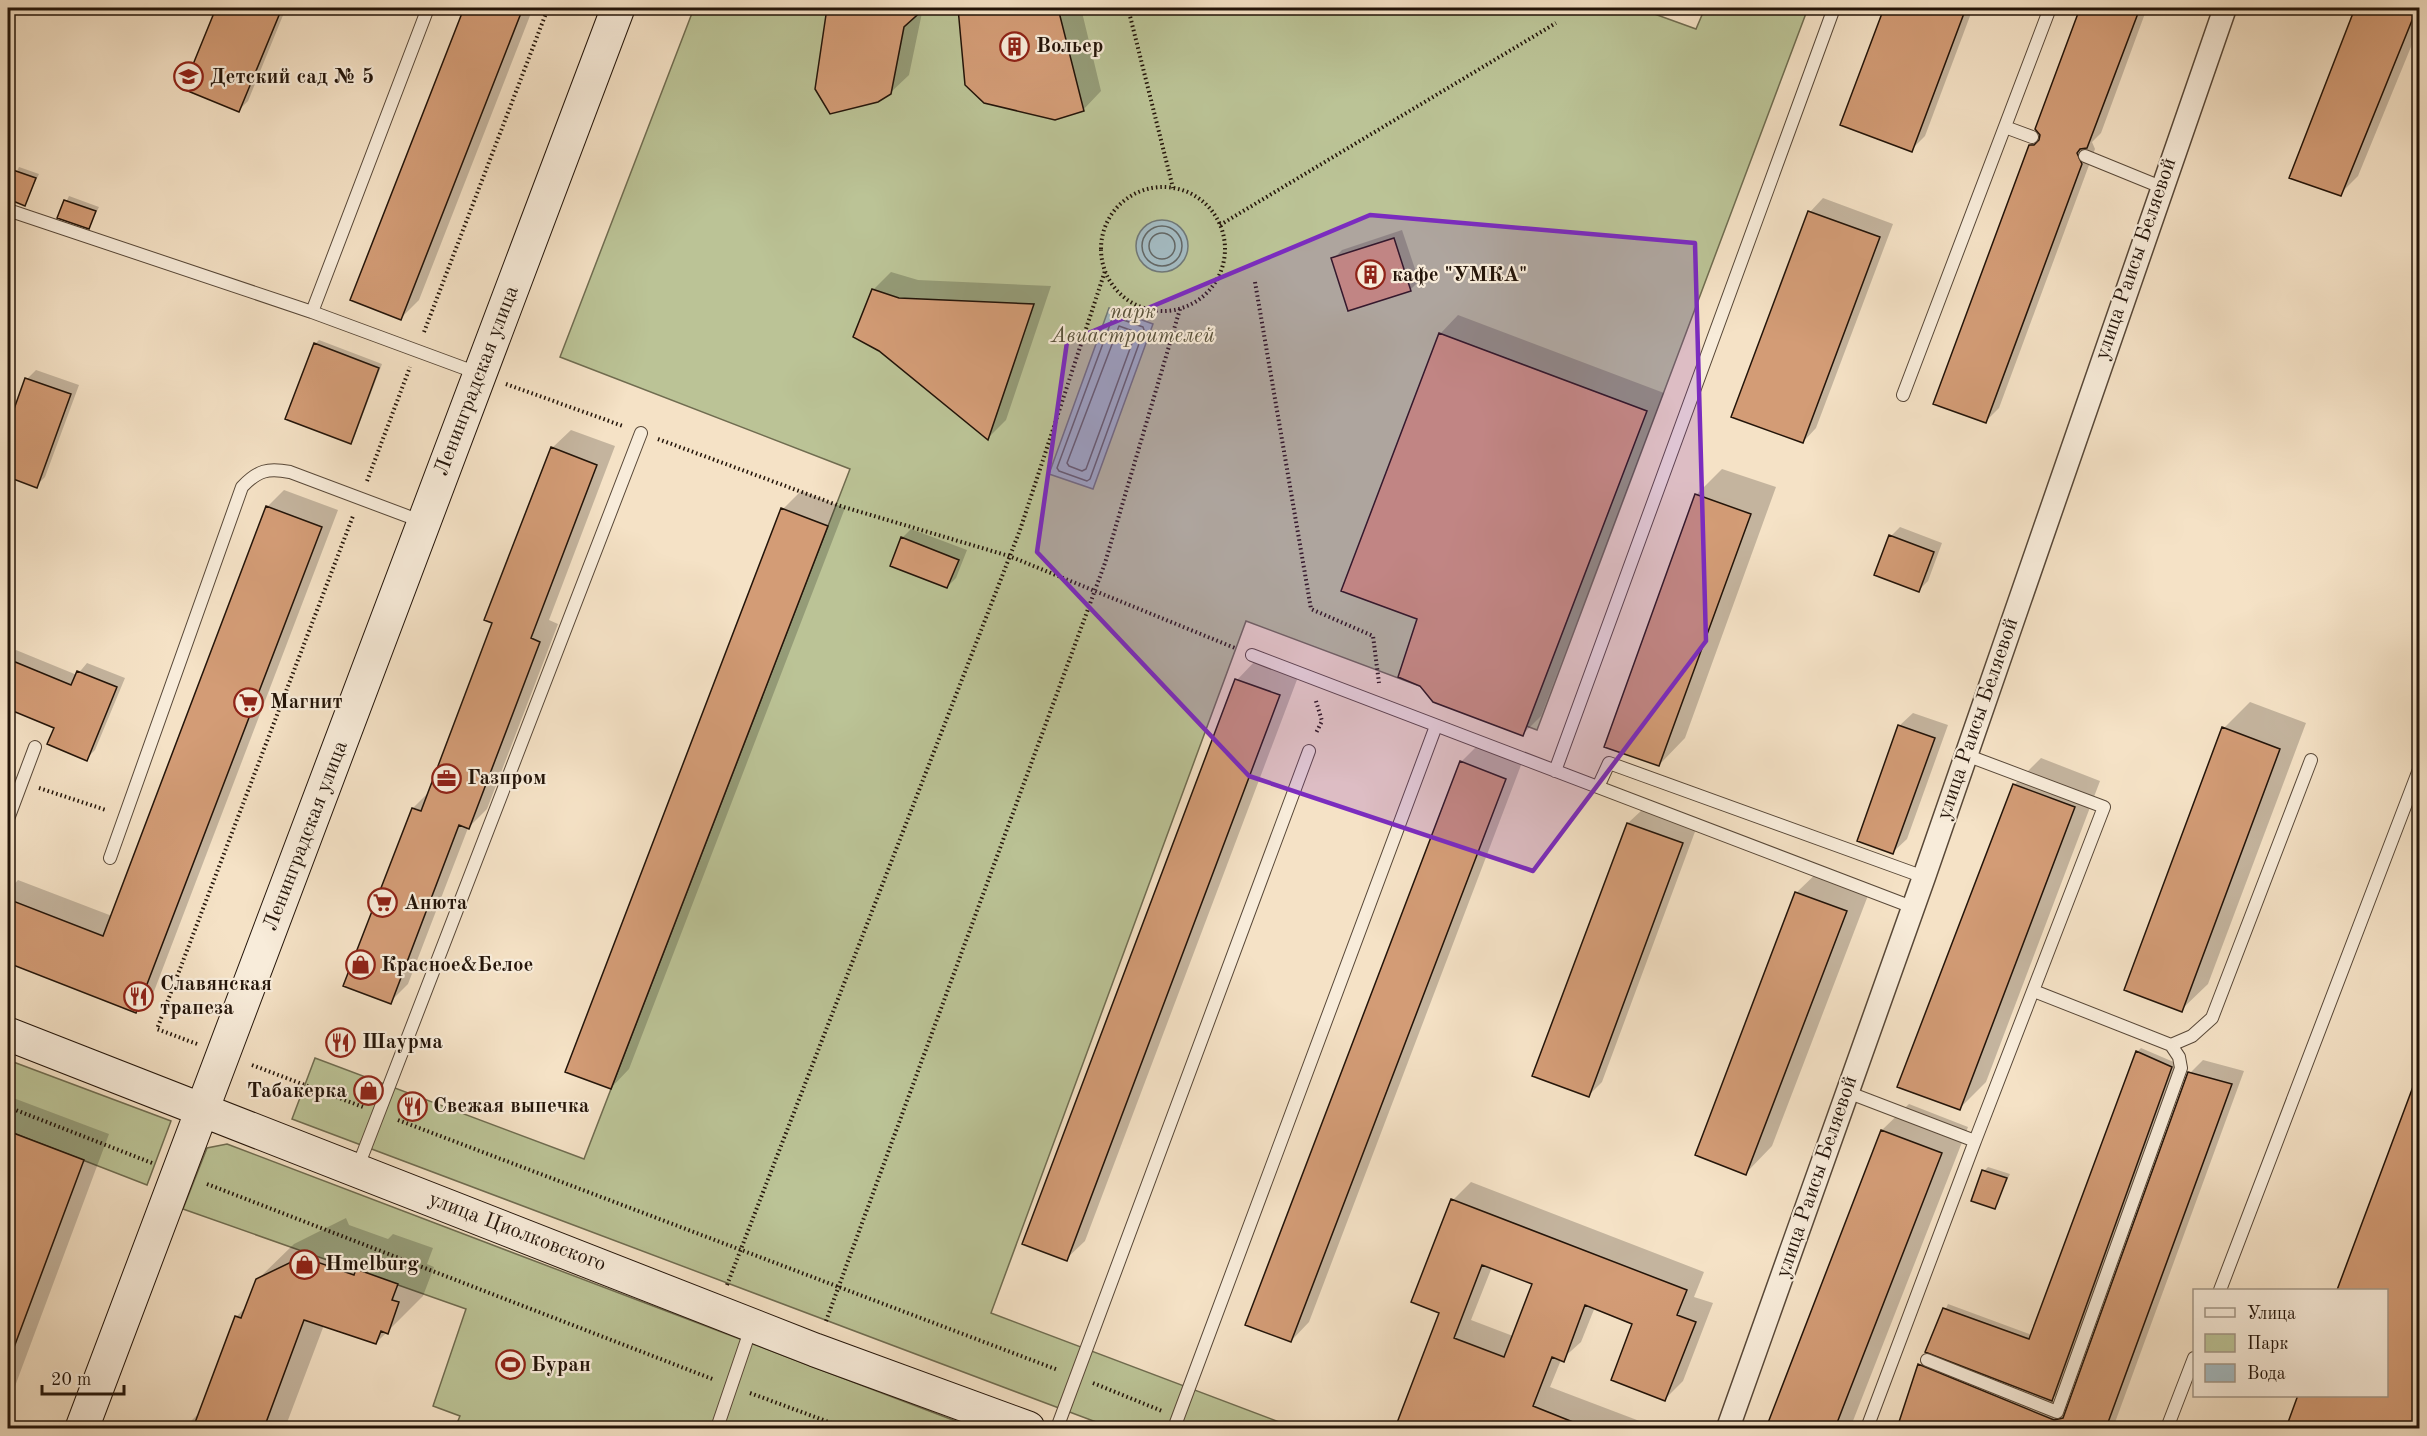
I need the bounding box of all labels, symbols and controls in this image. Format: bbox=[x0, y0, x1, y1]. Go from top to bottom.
building icon: Вольер bbox=[999, 30, 1031, 62]
place label: Вольер bbox=[1036, 36, 1103, 57]
school or university icon: Детский сад № 5 bbox=[173, 61, 205, 93]
place label: Детский сад № 5 bbox=[210, 67, 374, 88]
street label: улица Раисы Беляевой bbox=[2092, 155, 2180, 363]
building icon: кафе "УМКА" bbox=[1355, 259, 1387, 291]
place label: кафе "УМКА" bbox=[1392, 265, 1527, 286]
street label: Ленинградская улица bbox=[431, 283, 523, 479]
park label: парк Авиастроителей bbox=[1050, 302, 1215, 347]
street label: улица Раисы Беляевой bbox=[1934, 615, 2022, 823]
supermarket icon: Магнит bbox=[233, 686, 265, 718]
place label: Магнит bbox=[270, 692, 343, 713]
street label: Ленинградская улица bbox=[260, 738, 352, 934]
office icon: Газпром bbox=[430, 762, 462, 794]
place label: Газпром bbox=[467, 768, 547, 789]
supermarket icon: Анюта bbox=[367, 887, 399, 919]
place label: Анюта bbox=[404, 893, 468, 914]
shop icon: Красное&Белое bbox=[344, 949, 376, 981]
place label: Красное&Белое bbox=[381, 955, 534, 976]
place label: Славянская трапеза bbox=[160, 974, 272, 1019]
restaurant icon: Славянская трапеза bbox=[123, 980, 155, 1012]
restaurant icon: Шаурма bbox=[325, 1026, 357, 1058]
place label: Шаурма bbox=[362, 1032, 443, 1053]
street label: улица Раисы Беляевой bbox=[1773, 1073, 1861, 1281]
shop icon: Табакерка bbox=[352, 1075, 384, 1107]
place label: Табакерка bbox=[247, 1081, 347, 1102]
restaurant icon: Свежая выпечка bbox=[396, 1090, 428, 1122]
place label: Свежая выпечка bbox=[433, 1096, 590, 1117]
street label: улица Циолковского bbox=[425, 1188, 609, 1276]
shop icon: Hmelburg bbox=[288, 1248, 320, 1280]
place label: Hmelburg bbox=[325, 1254, 419, 1275]
legend bbox=[2193, 1289, 2388, 1397]
text: Улица bbox=[2247, 1305, 2296, 1323]
text: Парк bbox=[2247, 1335, 2288, 1353]
sports icon: Буран bbox=[494, 1349, 526, 1381]
place label: Буран bbox=[531, 1355, 591, 1376]
scale bar bbox=[42, 1358, 124, 1396]
text: Вода bbox=[2247, 1365, 2286, 1383]
text: 20 m bbox=[51, 1371, 91, 1389]

